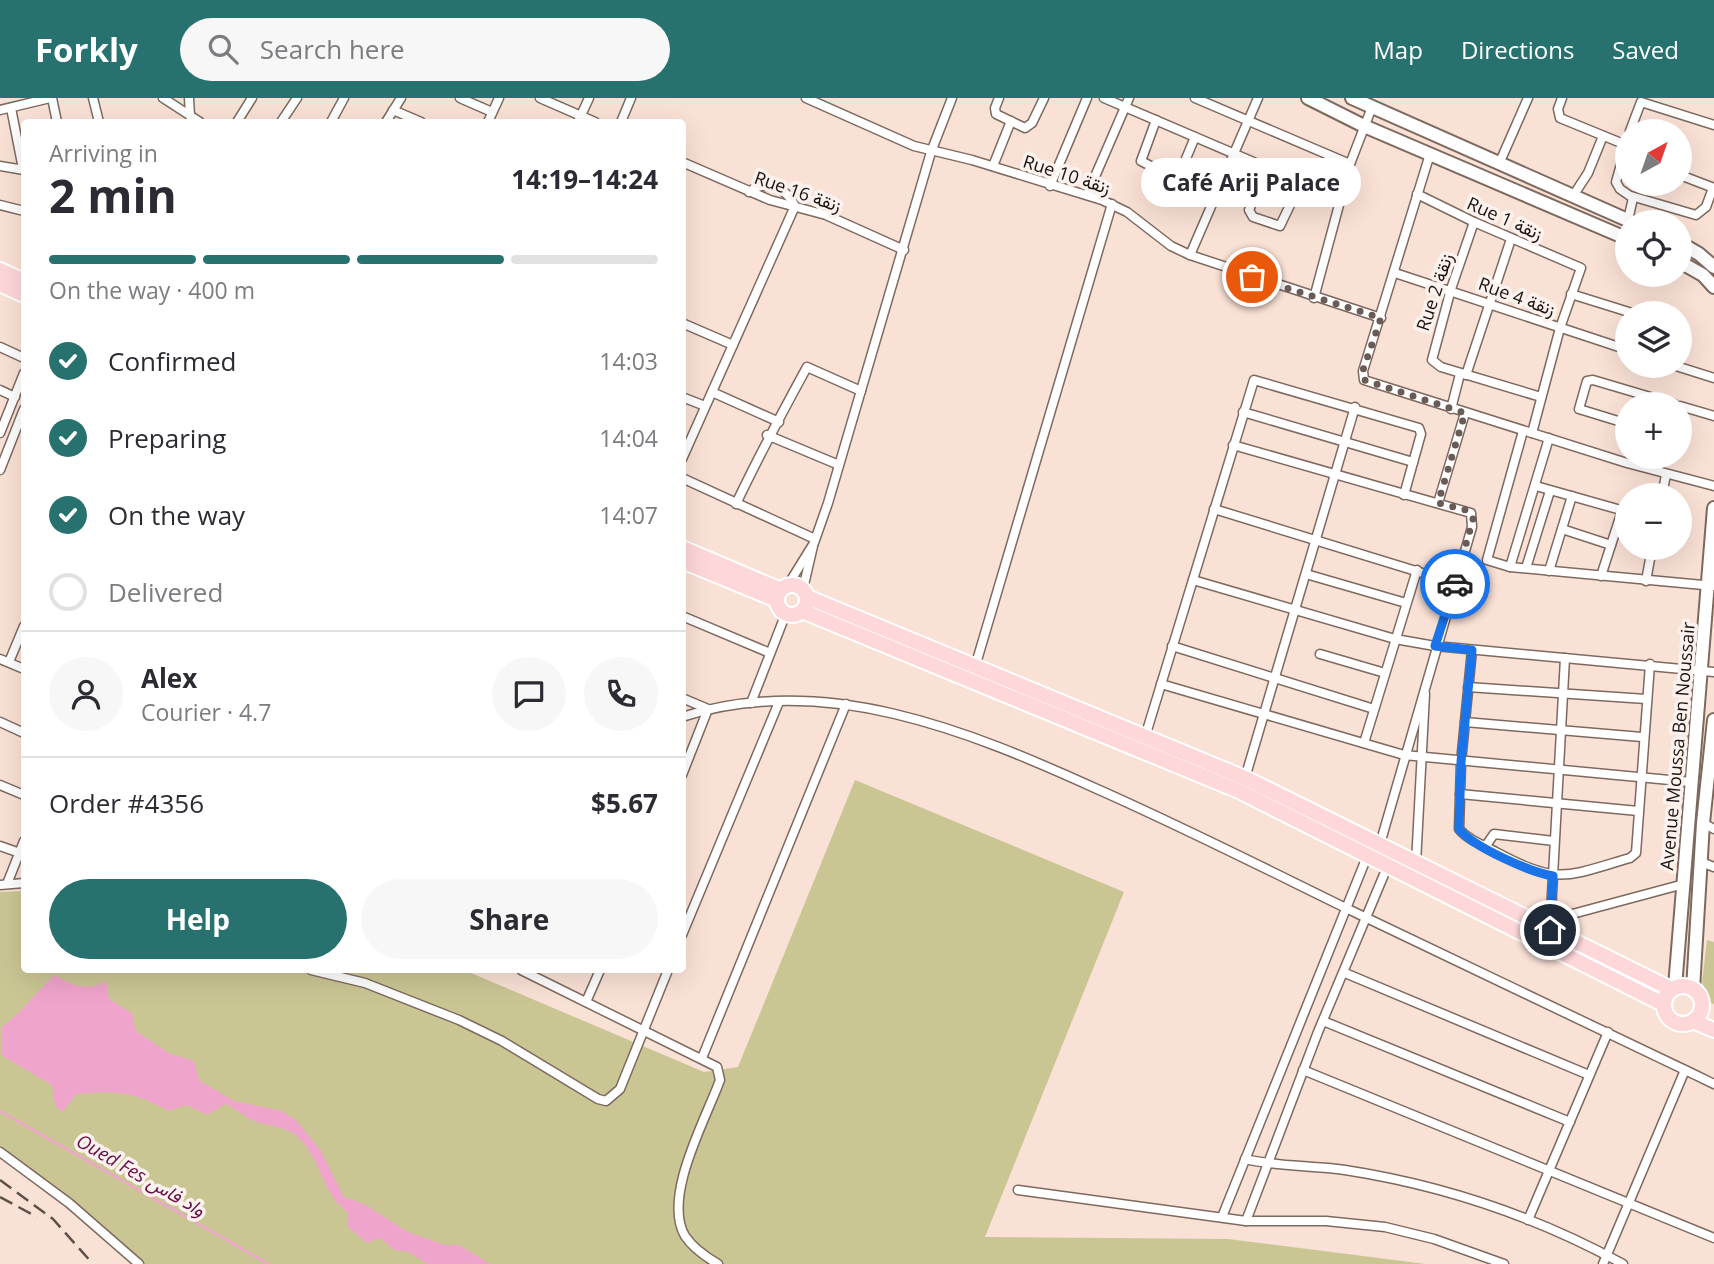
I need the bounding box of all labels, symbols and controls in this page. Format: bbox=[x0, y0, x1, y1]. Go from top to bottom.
search box bbox=[180, 18, 670, 81]
text: Forkly bbox=[35, 27, 138, 72]
icon: search bbox=[204, 30, 242, 68]
text: Search here bbox=[260, 31, 405, 67]
text: Map bbox=[1373, 33, 1423, 66]
text: Directions bbox=[1461, 33, 1574, 66]
text: Saved bbox=[1612, 33, 1679, 66]
north arrow bbox=[1615, 119, 1692, 196]
map controls bbox=[1615, 119, 1692, 560]
text: Arriving in bbox=[49, 137, 158, 169]
street label: Rue 10 زنقة bbox=[1020, 149, 1114, 199]
callout: Café Arij Palace bbox=[1142, 158, 1362, 207]
text: 14:19–14:24 bbox=[511, 161, 658, 197]
text: 2 min bbox=[49, 164, 177, 226]
street label: Rue 16 زنقة bbox=[751, 165, 845, 217]
text: Café Arij Palace bbox=[1162, 166, 1340, 198]
street label: Rue 1 زنقة bbox=[1463, 191, 1547, 245]
button: locate bbox=[1615, 210, 1692, 287]
pin bbox=[1222, 247, 1282, 307]
street label: Rue 2 زنقة bbox=[1410, 250, 1458, 334]
icon: bag bbox=[1233, 258, 1271, 296]
street label: Rue 4 زنقة bbox=[1475, 271, 1559, 321]
text: On the way · 400 m bbox=[49, 274, 255, 306]
button: layers bbox=[1615, 301, 1692, 378]
icon: check bbox=[49, 342, 87, 380]
text: Confirmed bbox=[108, 343, 236, 379]
text: 14:03 bbox=[599, 345, 658, 377]
button: + bbox=[1615, 392, 1692, 469]
icon: check bbox=[49, 419, 87, 457]
text: Preparing bbox=[108, 420, 226, 456]
text: 14:04 bbox=[599, 422, 658, 454]
button: − bbox=[1615, 483, 1692, 560]
icon: check bbox=[49, 496, 87, 534]
text: On the way bbox=[108, 497, 245, 533]
text: 14:07 bbox=[599, 499, 658, 531]
courier bbox=[1420, 549, 1490, 619]
icon: car bbox=[1436, 565, 1474, 603]
text: Delivered bbox=[108, 574, 223, 610]
street label: Avenue Moussa Ben Noussair bbox=[1654, 620, 1700, 871]
button: person bbox=[49, 657, 123, 731]
button: chat bbox=[492, 657, 566, 731]
button: phone bbox=[584, 657, 658, 731]
text: Alex bbox=[141, 660, 197, 696]
text: Courier · 4.7 bbox=[141, 696, 271, 728]
text: Order #4356 bbox=[49, 785, 204, 821]
text: $5.67 bbox=[591, 785, 658, 821]
button: Help bbox=[49, 879, 347, 959]
button: Share bbox=[361, 879, 658, 959]
pin bbox=[1520, 900, 1580, 960]
icon: home bbox=[1531, 911, 1569, 949]
water label: Oued Fes واد فاس bbox=[72, 1128, 211, 1223]

